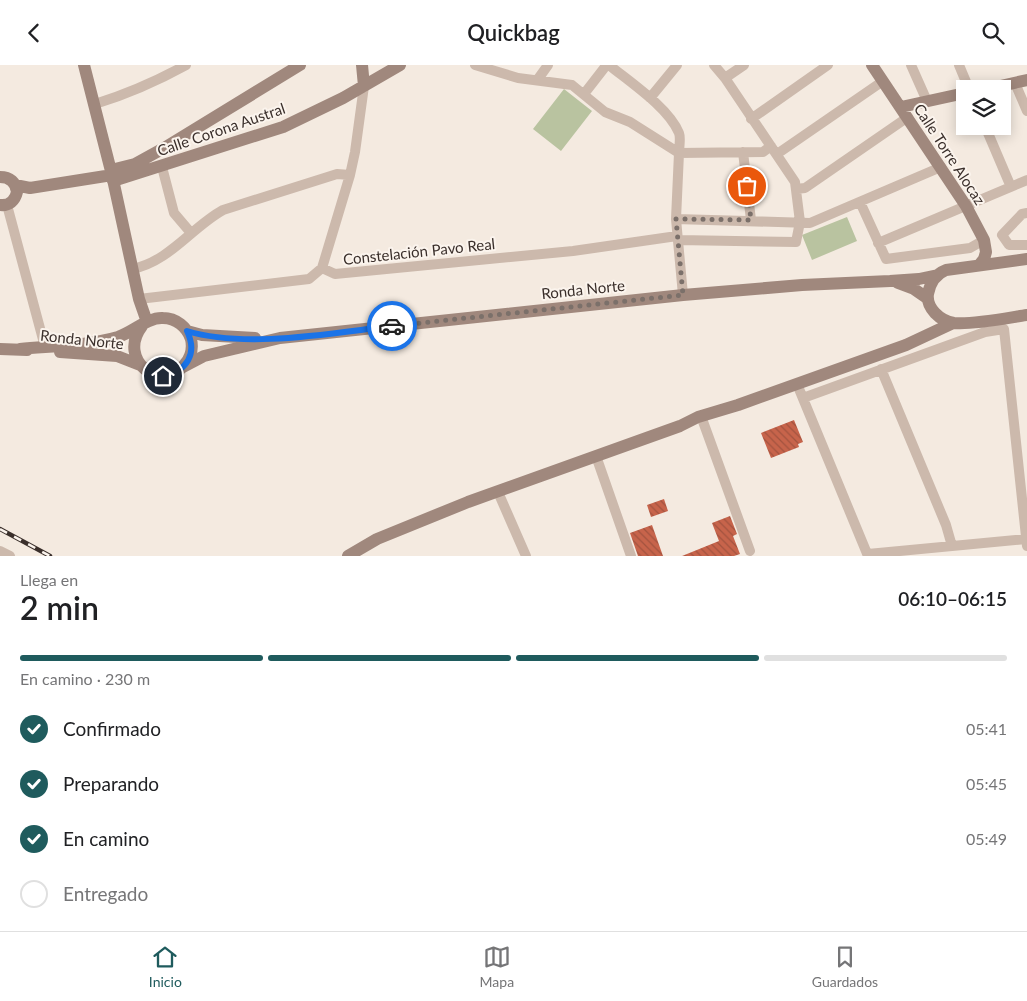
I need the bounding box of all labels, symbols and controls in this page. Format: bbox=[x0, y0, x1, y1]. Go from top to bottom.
icon: back bbox=[20, 19, 48, 47]
text: Quickbag bbox=[467, 19, 560, 46]
icon: search bbox=[979, 19, 1007, 47]
map controls bbox=[956, 80, 1011, 135]
button: layers bbox=[956, 80, 1011, 135]
street label: Calle Corona Austral bbox=[155, 99, 287, 159]
street label: Calle Torre Alocaz bbox=[911, 100, 989, 208]
pin bbox=[726, 165, 768, 207]
icon: bag bbox=[733, 172, 761, 200]
street label: Constelación Pavo Real bbox=[342, 234, 496, 268]
street label: Ronda Norte bbox=[540, 276, 626, 302]
courier bbox=[367, 301, 417, 351]
icon: car bbox=[378, 312, 406, 340]
street label: Ronda Norte bbox=[39, 326, 125, 352]
pin bbox=[142, 355, 184, 397]
icon: home bbox=[149, 362, 177, 390]
text: Llega en bbox=[20, 570, 78, 589]
text: 06:10–06:15 bbox=[898, 587, 1007, 610]
text: 2 min bbox=[20, 588, 99, 627]
text: En camino · 230 m bbox=[20, 669, 150, 688]
icon: check bbox=[20, 715, 48, 743]
text: Confirmado bbox=[63, 717, 161, 740]
text: 05:41 bbox=[966, 719, 1007, 738]
icon: check bbox=[20, 770, 48, 798]
text: Preparando bbox=[63, 772, 159, 795]
text: 05:45 bbox=[966, 774, 1007, 793]
icon: check bbox=[20, 825, 48, 853]
text: En camino bbox=[63, 827, 149, 850]
text: 05:49 bbox=[966, 829, 1007, 848]
text: Entregado bbox=[63, 882, 148, 905]
tab: Inicio bbox=[149, 943, 182, 990]
tab: Mapa bbox=[480, 943, 514, 990]
tab: Guardados bbox=[812, 943, 878, 990]

